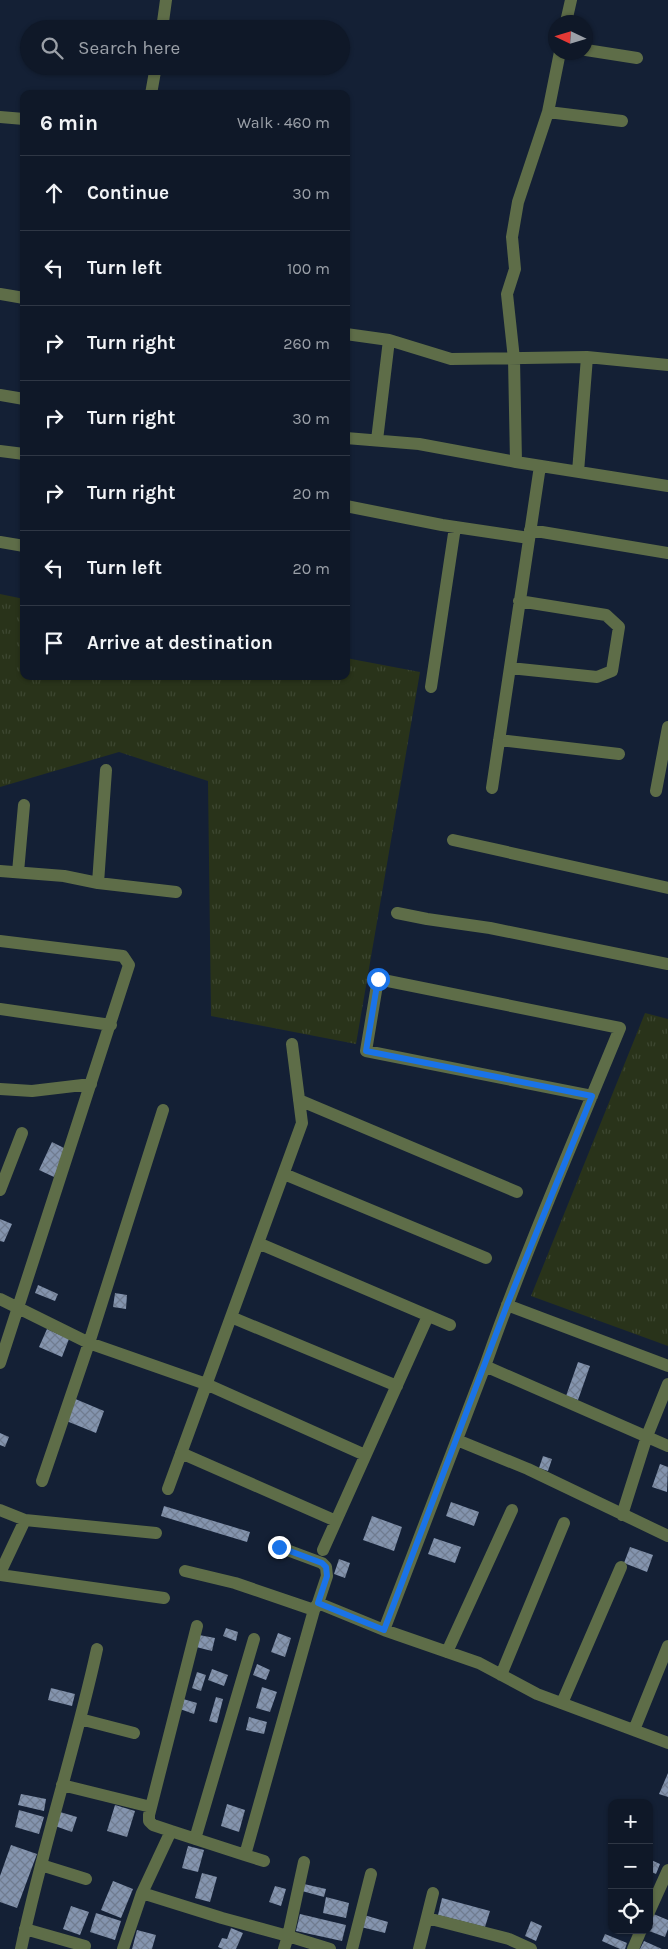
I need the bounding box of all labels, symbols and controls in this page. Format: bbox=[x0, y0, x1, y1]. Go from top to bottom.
north arrow bbox=[548, 15, 593, 60]
search box bbox=[20, 20, 350, 75]
icon: search bbox=[38, 34, 66, 62]
text: Search here bbox=[78, 37, 180, 59]
text: 6 min bbox=[40, 111, 98, 135]
text: Walk · 460 m bbox=[237, 113, 330, 132]
icon: ahead bbox=[40, 179, 68, 207]
text: Continue bbox=[87, 182, 169, 204]
text: 30 m bbox=[292, 184, 330, 203]
icon: left bbox=[40, 254, 68, 282]
text: Turn left bbox=[87, 257, 162, 279]
text: 100 m bbox=[287, 259, 330, 278]
icon: right bbox=[40, 329, 68, 357]
text: Turn right bbox=[87, 332, 176, 354]
text: 260 m bbox=[283, 334, 330, 353]
icon: right bbox=[40, 404, 68, 432]
text: Turn right bbox=[87, 407, 176, 429]
text: 30 m bbox=[292, 409, 330, 428]
icon: right bbox=[40, 479, 68, 507]
text: Turn right bbox=[87, 482, 176, 504]
text: 20 m bbox=[292, 484, 330, 503]
icon: left bbox=[40, 554, 68, 582]
text: Turn left bbox=[87, 557, 162, 579]
text: 20 m bbox=[292, 559, 330, 578]
icon: arrive bbox=[40, 629, 68, 657]
text: Arrive at destination bbox=[87, 632, 273, 654]
route start bbox=[367, 968, 390, 991]
route end bbox=[268, 1536, 291, 1559]
map controls bbox=[608, 1799, 653, 1934]
button: + bbox=[608, 1799, 653, 1844]
button: − bbox=[608, 1844, 653, 1889]
button: locate bbox=[608, 1889, 653, 1934]

